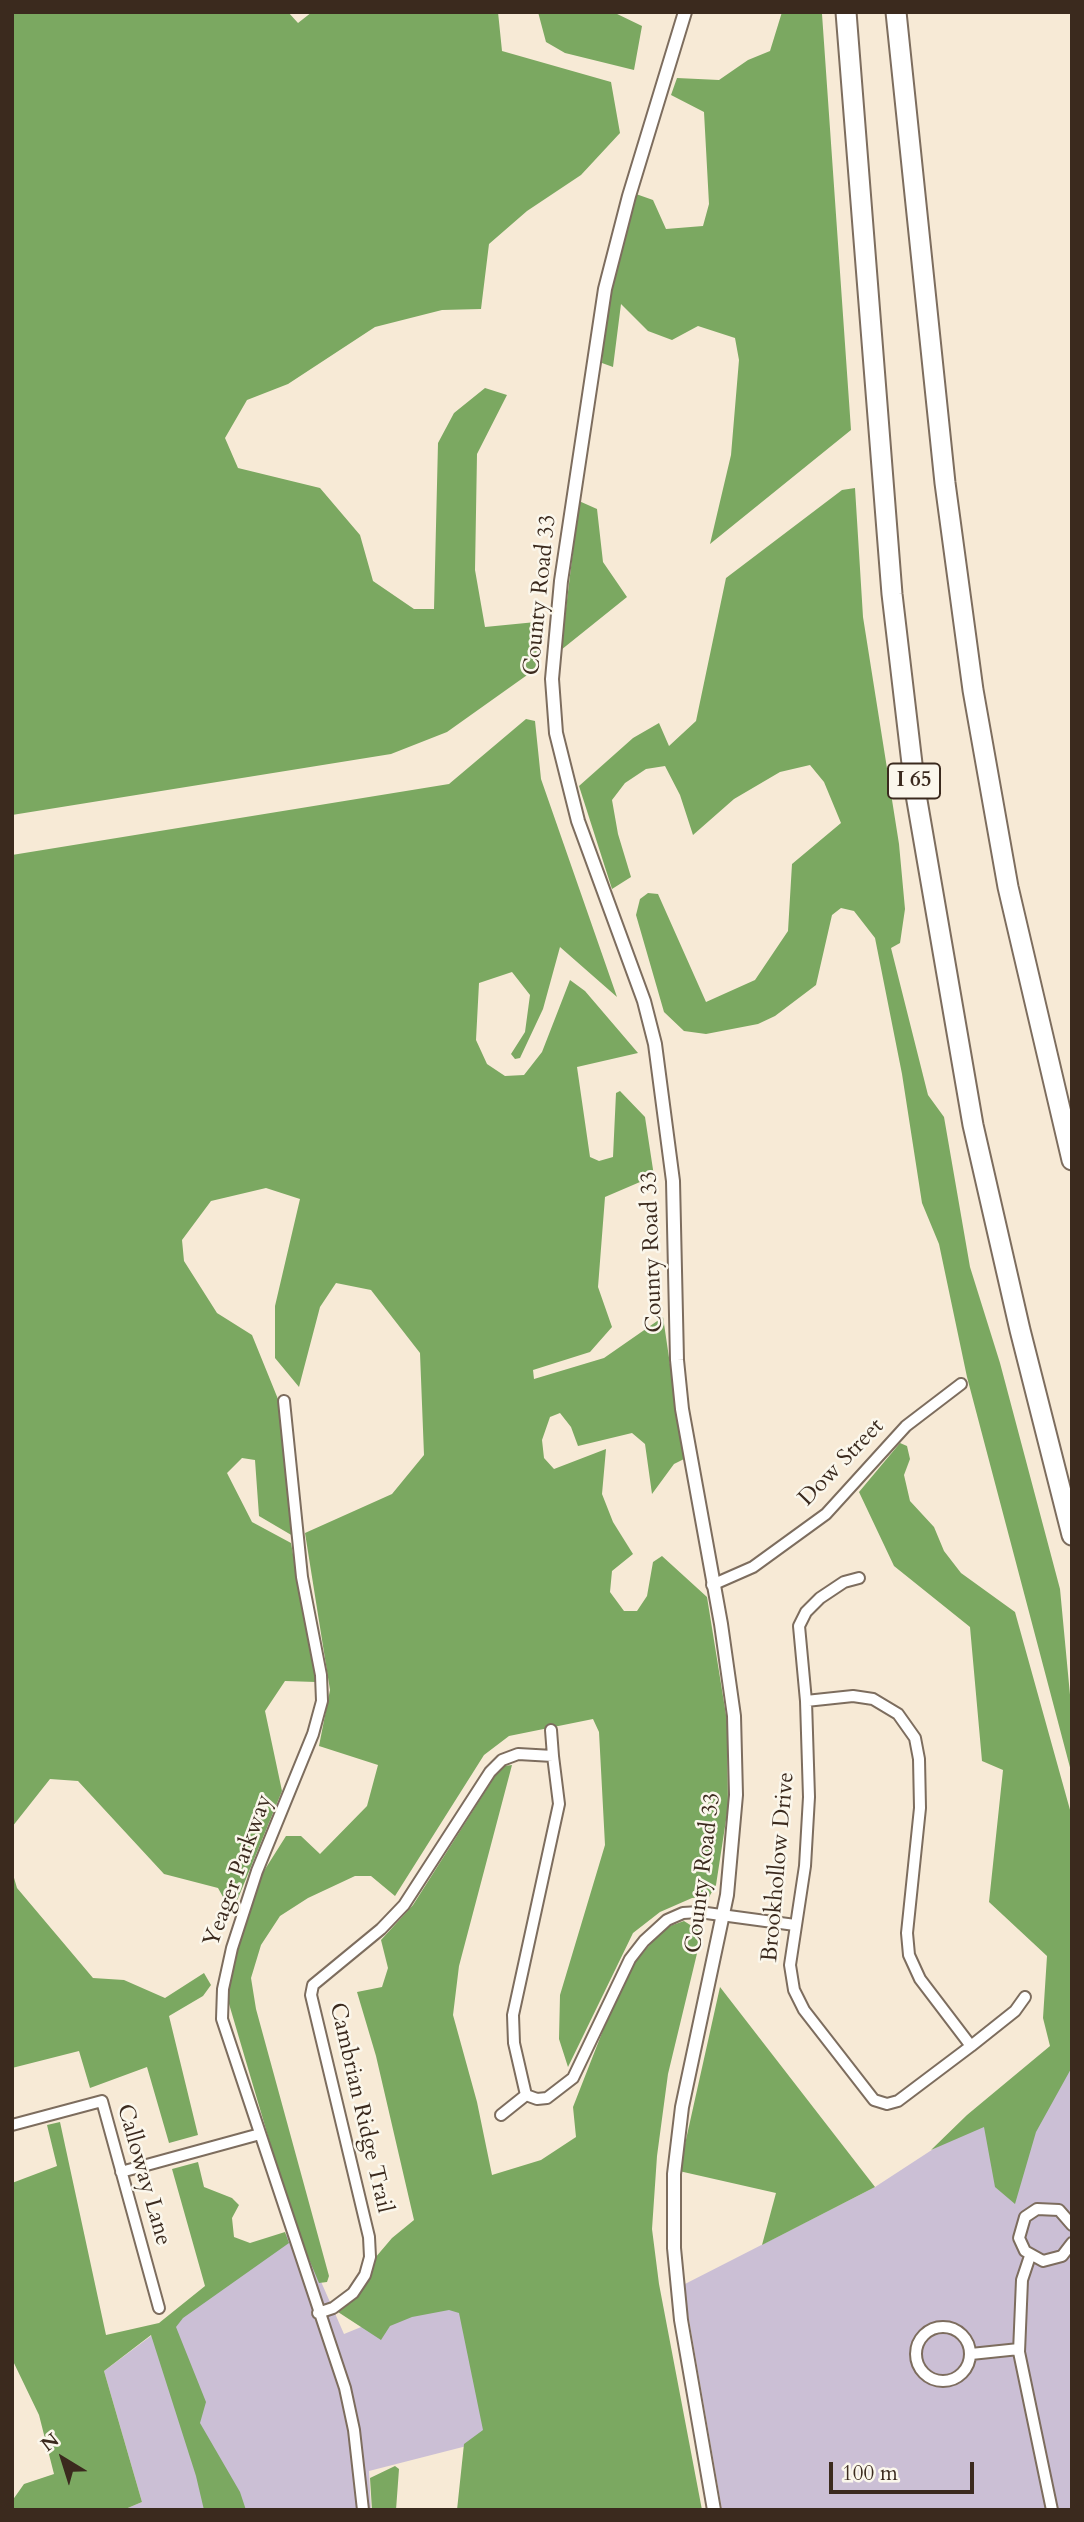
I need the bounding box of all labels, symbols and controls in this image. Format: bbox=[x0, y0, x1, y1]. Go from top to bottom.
street label: County Road 33 bbox=[519, 513, 563, 677]
road number: I 65 bbox=[888, 764, 940, 798]
street label: County Road 33 bbox=[636, 1171, 670, 1333]
street label: Dow Street bbox=[793, 1413, 891, 1513]
street label: Brookhollow Drive bbox=[757, 1771, 801, 1963]
street label: Yeager Parkway bbox=[199, 1791, 279, 1951]
street label: County Road 33 bbox=[680, 1791, 728, 1955]
street label: Cambrian Ridge Trail bbox=[322, 2000, 398, 2216]
street label: Calloway Lane bbox=[110, 2101, 176, 2249]
north arrow bbox=[28, 2424, 98, 2494]
text: N bbox=[36, 2427, 65, 2458]
scale bar bbox=[832, 2448, 977, 2492]
text: 100 m bbox=[842, 2459, 898, 2488]

